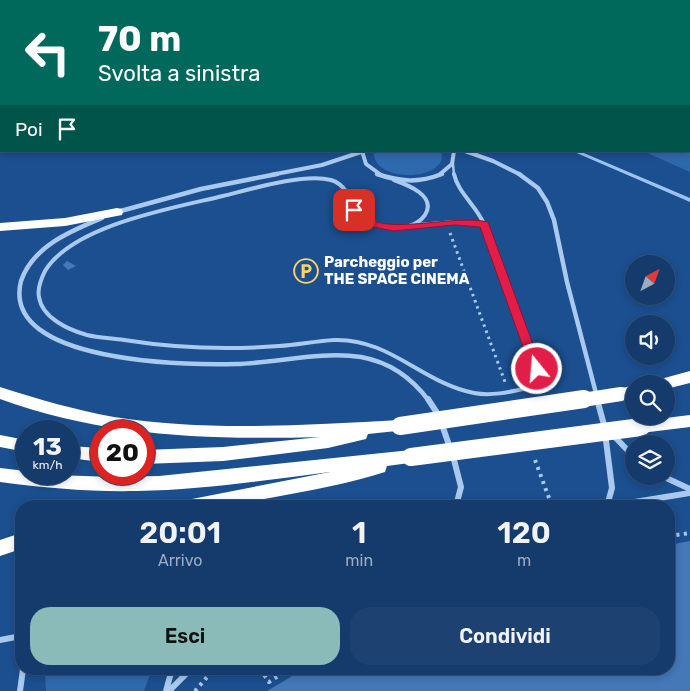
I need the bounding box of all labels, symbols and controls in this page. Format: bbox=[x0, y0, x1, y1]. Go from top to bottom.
text: 70 m bbox=[98, 18, 181, 60]
icon: left bbox=[15, 20, 80, 85]
text: Svolta a sinistra bbox=[98, 60, 260, 87]
icon: arrive bbox=[53, 115, 81, 143]
text: Poi bbox=[15, 118, 43, 141]
pin bbox=[333, 189, 375, 231]
icon: arrive bbox=[340, 196, 368, 224]
place label: Parcheggio per THE SPACE CINEMA bbox=[324, 253, 470, 288]
north arrow bbox=[625, 255, 675, 305]
map controls bbox=[625, 255, 675, 485]
parking icon: Parcheggio per THE SPACE CINEMA bbox=[293, 258, 319, 284]
button: sound bbox=[625, 315, 675, 365]
position arrow bbox=[510, 342, 562, 394]
button: search bbox=[625, 375, 675, 425]
speed limit sign: 20 bbox=[90, 420, 155, 485]
text: 13 bbox=[33, 432, 62, 461]
button: layers bbox=[625, 435, 675, 485]
text: km/h bbox=[33, 458, 62, 472]
text: 20:01 bbox=[139, 515, 221, 551]
text: 1 bbox=[352, 515, 366, 551]
text: 120 bbox=[497, 515, 551, 551]
text: Arrivo bbox=[158, 551, 202, 570]
text: min bbox=[345, 551, 373, 570]
text: m bbox=[517, 551, 531, 570]
button: Esci bbox=[30, 607, 340, 665]
button: Condividi bbox=[350, 607, 660, 665]

